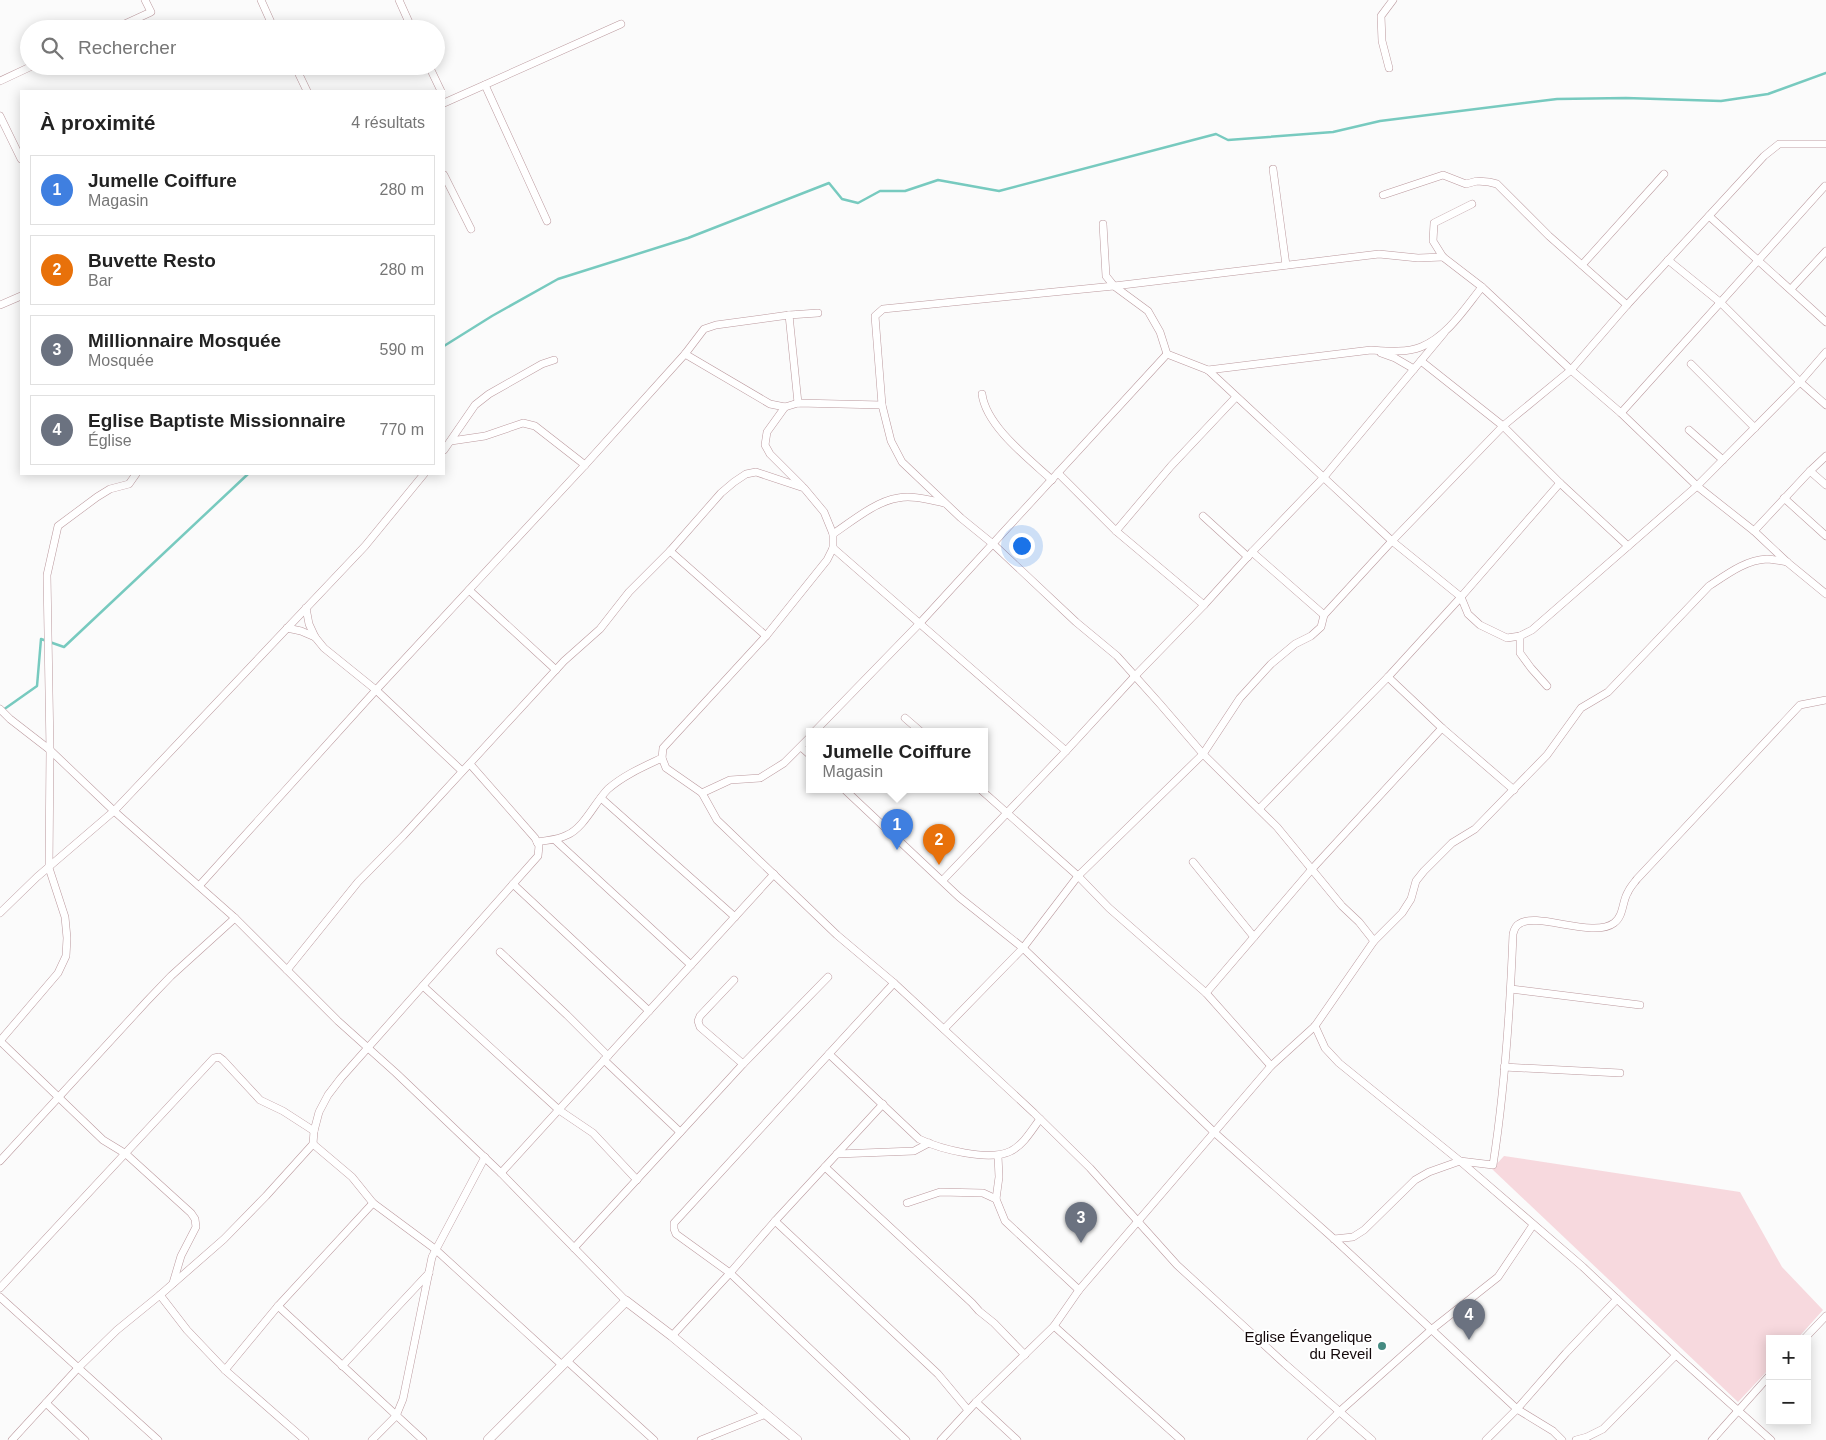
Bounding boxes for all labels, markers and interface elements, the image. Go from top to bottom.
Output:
search box [20,20,445,75]
icon: search [38,34,66,62]
text: Rechercher [78,37,176,58]
text: À proximité [40,111,156,134]
text: 4 résultats [351,114,425,131]
text: Jumelle Coiffure [88,170,237,191]
text: 1 [53,181,61,198]
text: 280 m [380,181,424,198]
text: Magasin [88,192,148,209]
text: Buvette Resto [88,250,216,271]
text: 2 [53,261,61,278]
text: 280 m [380,261,424,278]
text: Bar [88,272,113,289]
text: Millionnaire Mosquée [88,330,281,351]
text: 3 [53,341,61,358]
text: 590 m [380,341,424,358]
text: Mosquée [88,352,154,369]
text: Eglise Baptiste Missionnaire [88,410,346,431]
text: 4 [53,421,61,438]
text: 770 m [380,421,424,438]
text: Église [88,432,132,449]
your location [1009,533,1035,559]
popup [806,728,988,793]
text: Jumelle Coiffure [823,741,971,762]
text: Magasin [823,763,883,780]
pin: 1 [881,809,913,850]
pin: 2 [923,824,955,865]
pin: 3 [1065,1202,1097,1243]
pin: 4 [1453,1299,1485,1340]
place label: Eglise Évangelique du Reveil [1244,1328,1372,1362]
map controls [1766,1335,1811,1425]
button: + [1766,1335,1811,1380]
marker: Eglise Évangelique du Reveil [1376,1340,1388,1352]
button: − [1766,1380,1811,1425]

